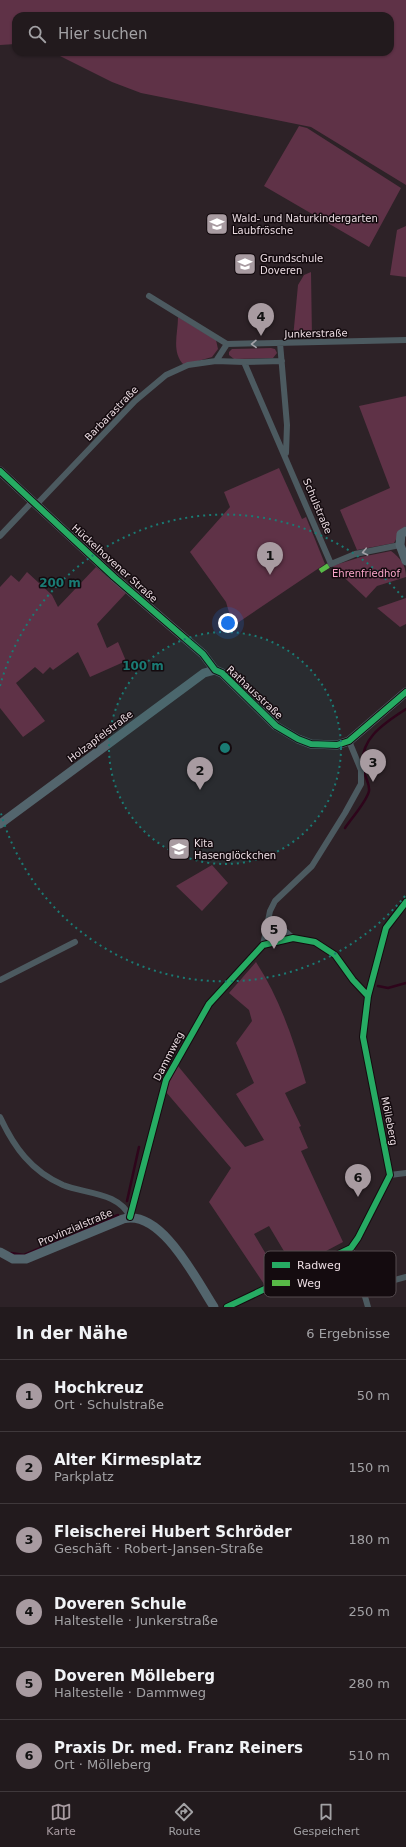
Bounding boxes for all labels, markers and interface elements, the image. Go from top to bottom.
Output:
search box [12,12,394,56]
icon: search [26,23,48,45]
text: Hier suchen [58,25,147,43]
school or university icon: Wald- und Naturkindergarten Laubfrösche [204,211,230,237]
place label: Wald- und Naturkindergarten Laubfrösche [232,213,378,236]
school or university icon: Grundschule Doveren [232,251,258,277]
place label: Grundschule Doveren [260,253,323,276]
pin: 4 [248,303,274,336]
street label: Junkerstraße [283,327,348,340]
one-way arrow [251,340,257,348]
street label: Barbarastraße [83,384,140,443]
street label: Schulstraße [301,477,334,536]
street label: Hückelhovener Straße [70,522,160,605]
pin: 1 [257,542,283,575]
one-way arrow [361,547,368,556]
park label: Ehrenfriedhof [332,568,400,579]
text: 200 m [39,576,81,590]
your location [218,613,238,633]
text: 100 m [122,659,164,673]
street label: Rathausstraße [224,664,285,721]
street label: Holzapfelstraße [66,708,135,764]
centre of rings [218,741,232,755]
pin: 3 [360,749,386,782]
pin: 2 [187,757,213,790]
school or university icon: Kita Hasenglöckchen [166,836,192,862]
place label: Kita Hasenglöckchen [194,838,276,861]
pin: 5 [261,916,287,949]
street label: Dammweg [151,1030,186,1083]
street label: Mölleberg [379,1096,400,1146]
pin: 6 [345,1164,371,1197]
street label: Provinzialstraße [36,1207,114,1248]
legend [264,1251,396,1297]
text: Radweg [297,1259,341,1272]
text: Weg [297,1277,321,1290]
text: In der Nähe [16,1323,128,1343]
text: 6 Ergebnisse [306,1326,390,1341]
text: Hochkreuz [54,1379,143,1397]
text: 1 [24,1388,34,1403]
text: 50 m [357,1388,390,1403]
text: Ort · Schulstraße [54,1397,164,1412]
text: Alter Kirmesplatz [54,1451,202,1469]
text: 2 [24,1460,34,1475]
text: 150 m [348,1460,390,1475]
text: Parkplatz [54,1469,114,1484]
text: Fleischerei Hubert Schröder [54,1523,292,1541]
text: 3 [24,1532,34,1547]
text: 180 m [348,1532,390,1547]
text: Geschäft · Robert-Jansen-Straße [54,1541,263,1556]
text: Doveren Schule [54,1595,187,1613]
text: 4 [24,1604,34,1619]
text: 250 m [348,1604,390,1619]
text: Haltestelle · Junkerstraße [54,1613,218,1628]
text: Doveren Mölleberg [54,1667,215,1685]
text: 5 [24,1676,34,1691]
text: 280 m [348,1676,390,1691]
text: Haltestelle · Dammweg [54,1685,206,1700]
text: Praxis Dr. med. Franz Reiners [54,1739,303,1757]
text: 6 [24,1748,34,1763]
text: 510 m [348,1748,390,1763]
text: Ort · Mölleberg [54,1757,151,1772]
tab: Karte [46,1801,76,1838]
tab: Route [168,1801,200,1838]
tab: Gespeichert [293,1801,360,1838]

